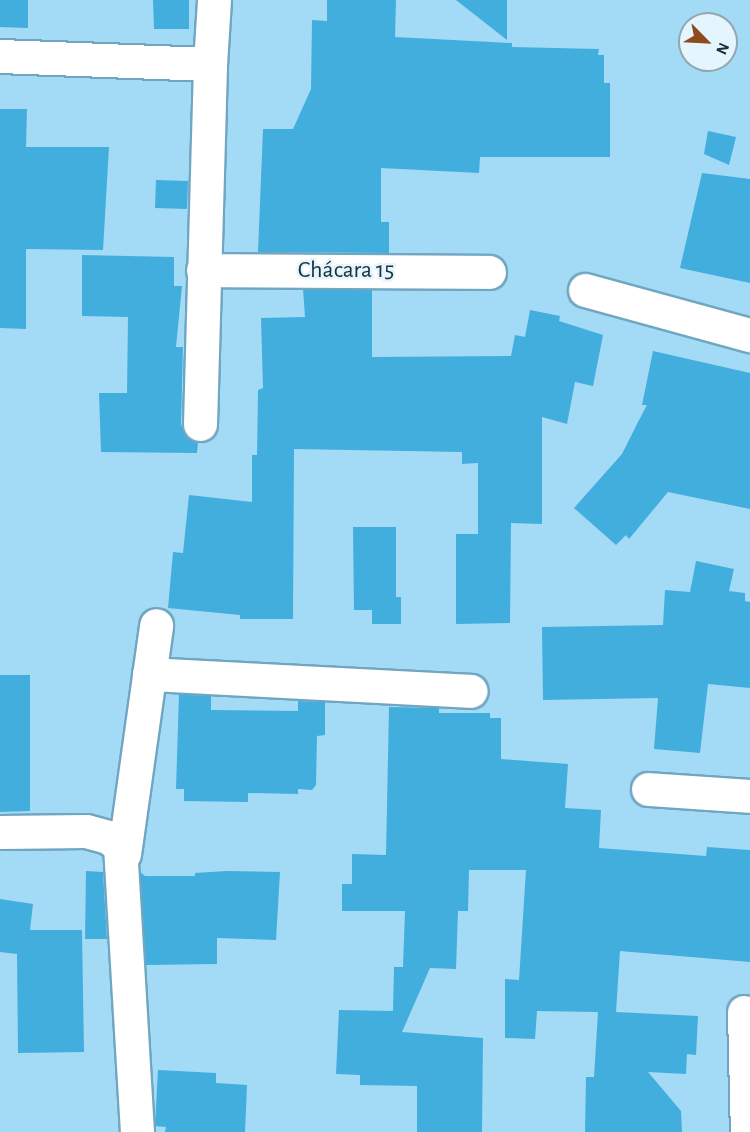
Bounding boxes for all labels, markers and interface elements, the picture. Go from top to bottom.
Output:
north arrow [678,12,738,72]
text: N [713,40,732,57]
street label: Chácara 15 [298,257,394,285]

